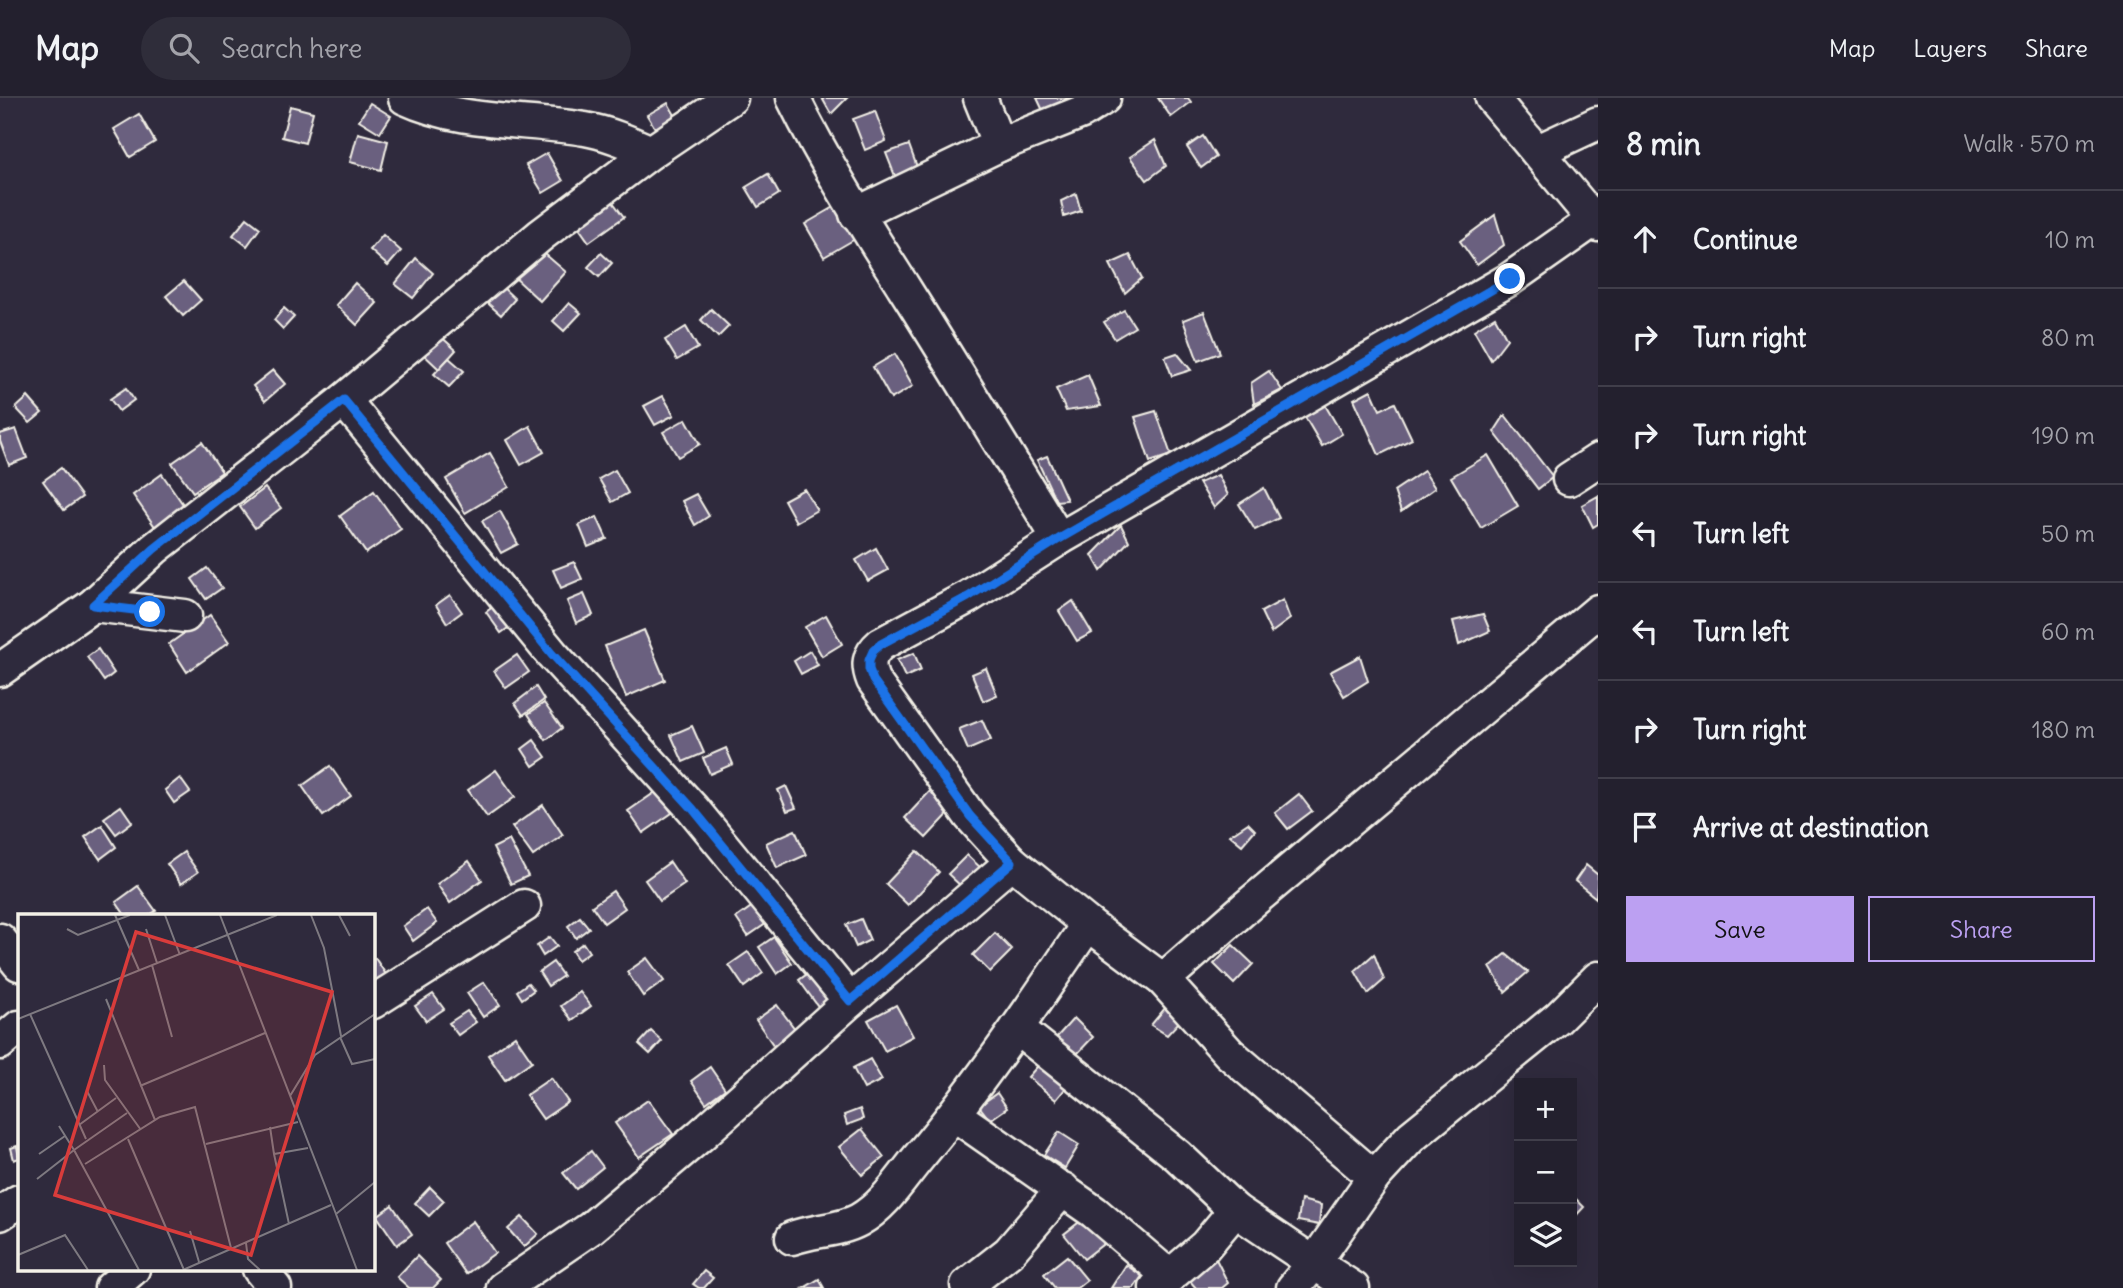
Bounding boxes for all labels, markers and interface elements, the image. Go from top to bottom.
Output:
search box [141,17,631,80]
text: Map [35,27,99,69]
icon: search [165,29,203,67]
text: Search here [221,32,362,65]
text: Map [1829,33,1875,63]
text: Layers [1913,33,1987,63]
text: Share [2025,33,2088,63]
text: 8 min [1626,125,1701,163]
text: Walk · 570 m [1964,129,2095,158]
icon: ahead [1626,220,1664,258]
text: Continue [1693,223,1798,256]
text: 10 m [2045,225,2095,254]
route end [1494,263,1525,294]
icon: right [1626,318,1664,356]
text: Turn right [1693,321,1806,354]
text: 80 m [2041,323,2095,352]
icon: right [1626,416,1664,454]
text: Turn right [1693,419,1806,452]
text: 190 m [2032,421,2095,450]
icon: left [1626,514,1664,552]
text: Turn left [1693,517,1789,550]
text: 50 m [2041,519,2095,548]
route start [134,596,165,627]
icon: left [1626,612,1664,650]
text: Turn left [1693,615,1789,648]
text: 60 m [2041,617,2095,646]
icon: right [1626,710,1664,748]
text: Turn right [1693,713,1806,746]
text: 180 m [2032,715,2095,744]
icon: arrive [1626,808,1664,846]
text: Arrive at destination [1693,811,1929,844]
button: Save [1626,896,1854,962]
button: Share [1868,896,2095,962]
inset map [18,914,374,1270]
map controls [1514,1078,1577,1267]
button: + [1514,1078,1577,1141]
button: − [1514,1141,1577,1204]
button: layers [1514,1204,1577,1267]

